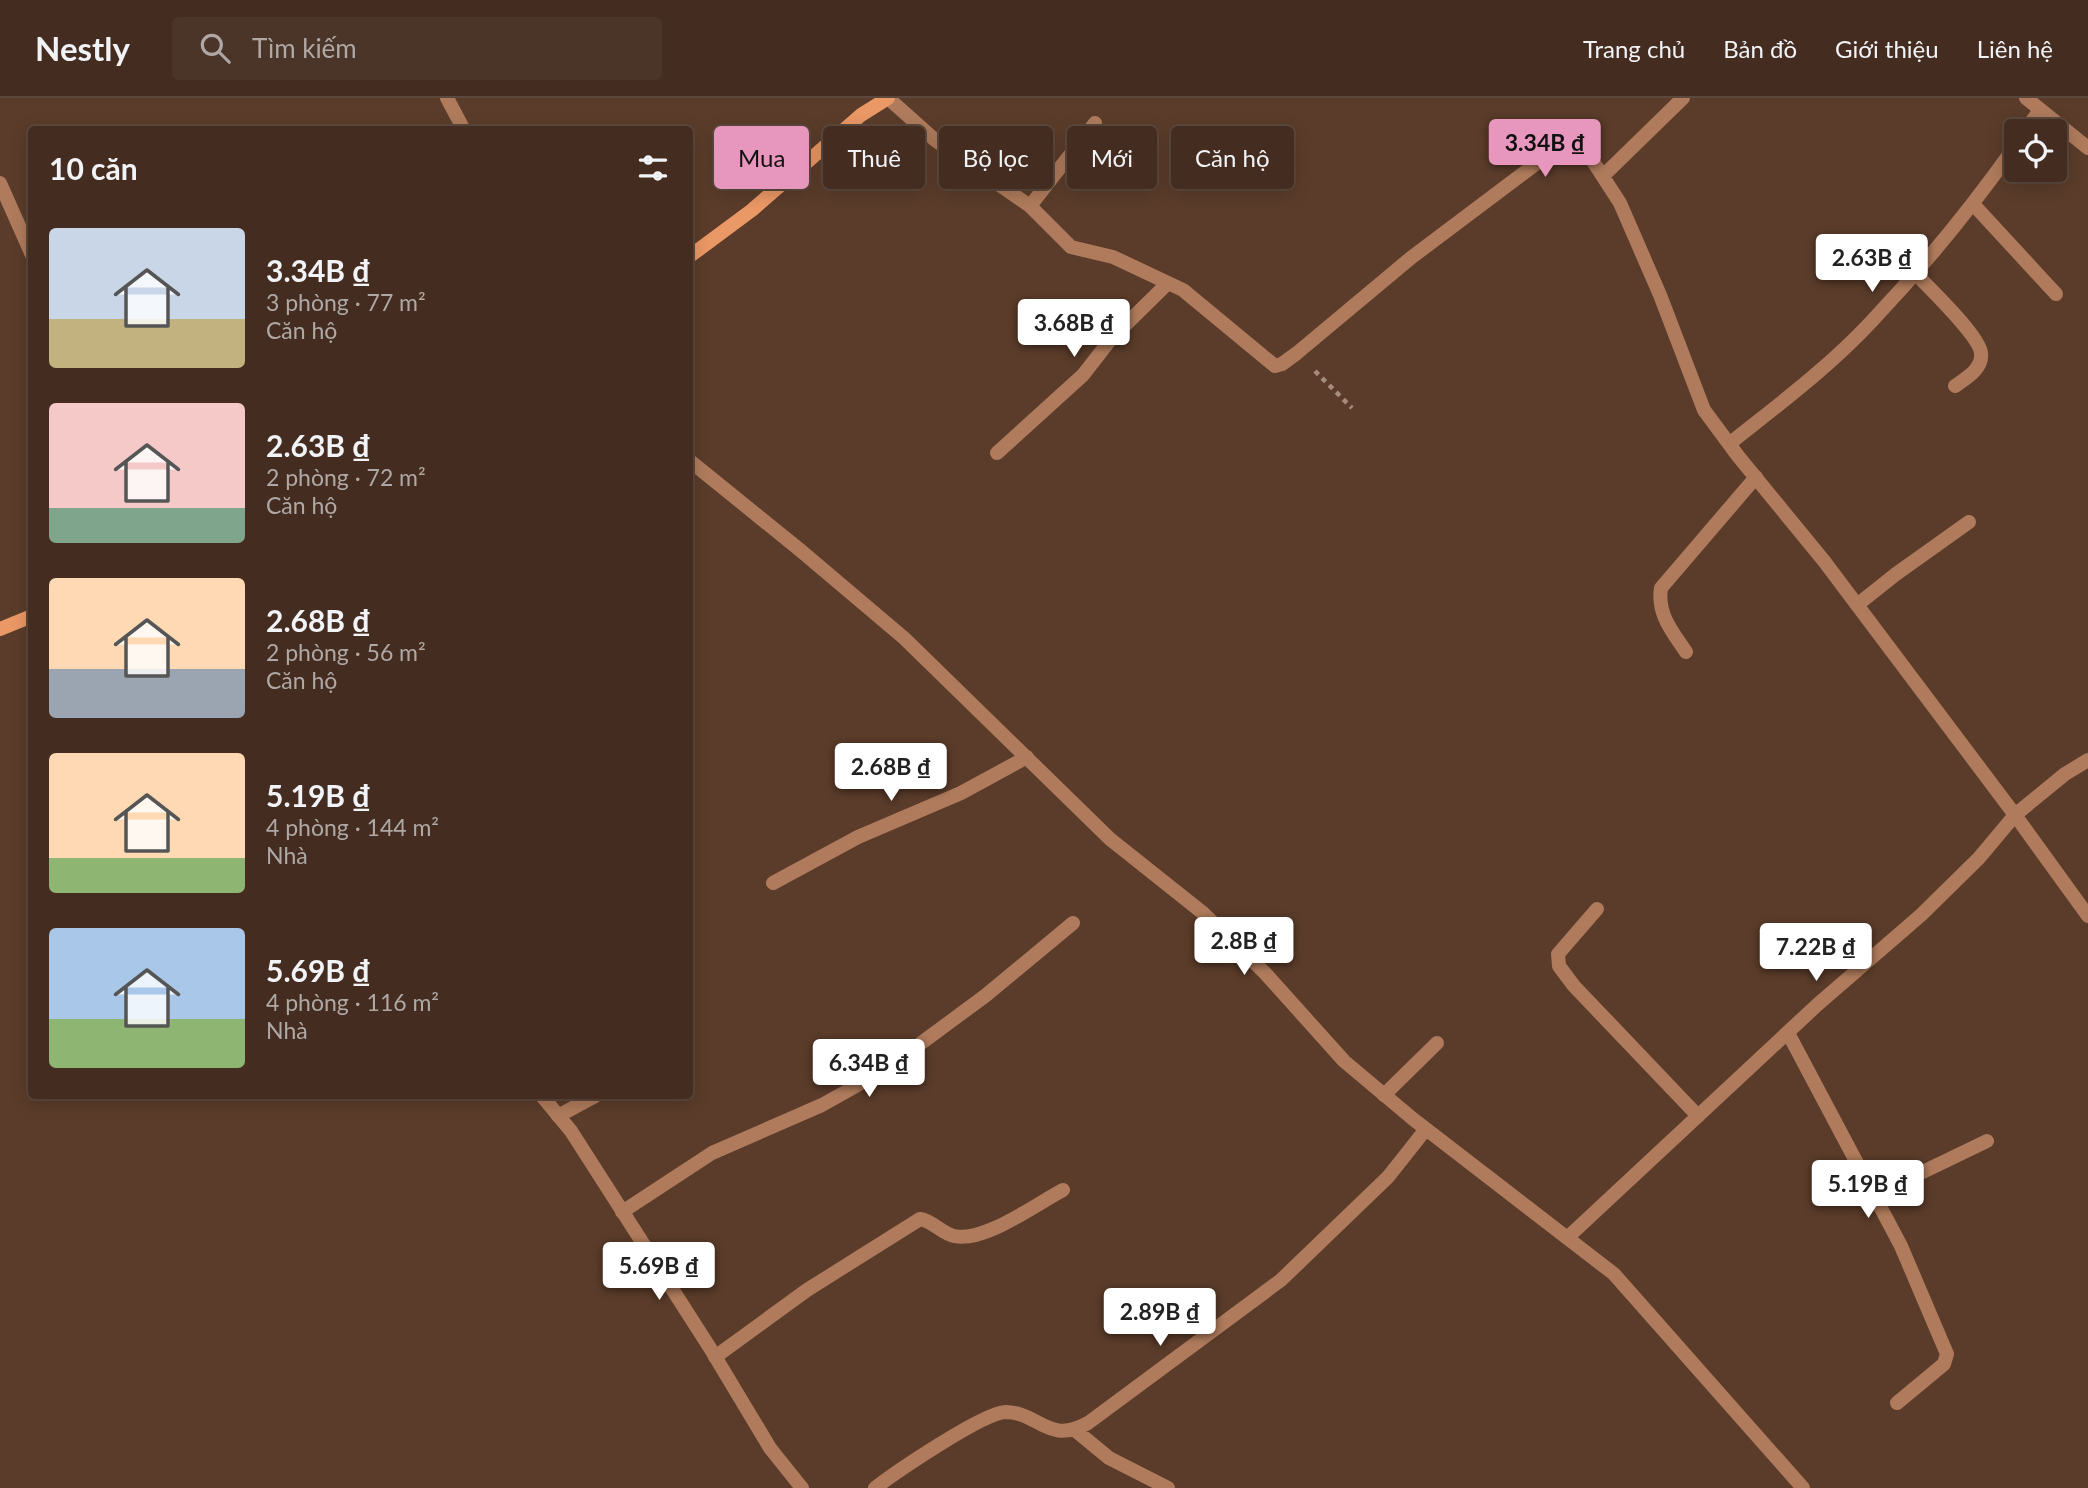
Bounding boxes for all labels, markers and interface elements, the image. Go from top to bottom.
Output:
search box [172,17,662,80]
text: Nestly [35,28,130,68]
icon: search [196,29,234,67]
text: Tìm kiếm [252,32,357,64]
text: Trang chủ [1583,34,1685,63]
text: Bản đồ [1723,34,1797,63]
text: Giới thiệu [1835,34,1939,63]
text: Liên hệ [1977,34,2053,63]
map controls [2004,119,2067,182]
button: locate [2004,119,2067,182]
pin: 3.34B ₫ [1480,120,1610,179]
chip: Mua [714,126,809,189]
chip: Thuê [823,126,925,189]
chip: Bộ lọc [939,126,1053,189]
chip: Mới [1067,126,1157,189]
chip: Căn hộ [1171,126,1294,189]
text: 3.34B ₫ [1505,128,1585,156]
icon: filters [634,149,672,187]
text: 10 căn [49,150,138,186]
pin: 2.63B ₫ [1807,234,1937,294]
text: 2.63B ₫ [1832,243,1912,271]
text: 3.34B ₫ [266,252,371,288]
icon: home [105,256,189,340]
text: 3 phòng · 77 m² [266,288,426,316]
pin: 3.68B ₫ [1009,300,1139,359]
text: 3.68B ₫ [1034,308,1114,336]
text: Căn hộ [266,316,337,344]
text: 2.63B ₫ [266,427,371,463]
icon: home [105,431,189,515]
text: 2 phòng · 72 m² [266,463,426,491]
text: Căn hộ [266,491,337,519]
text: 2.68B ₫ [266,602,371,638]
icon: home [105,606,189,690]
text: 2 phòng · 56 m² [266,638,426,666]
text: Căn hộ [266,666,337,694]
pin: 2.68B ₫ [826,744,956,803]
text: 2.68B ₫ [851,752,931,780]
text: 5.19B ₫ [266,777,371,813]
icon: home [105,781,189,865]
text: 4 phòng · 144 m² [266,813,439,841]
text: Nhà [266,841,308,869]
pin: 2.8B ₫ [1187,918,1301,977]
pin: 7.22B ₫ [1751,924,1881,983]
text: 2.8B ₫ [1210,926,1278,954]
text: 7.22B ₫ [1776,932,1856,960]
text: 5.69B ₫ [266,952,371,988]
icon: home [105,956,189,1040]
text: 4 phòng · 116 m² [266,988,439,1016]
text: Nhà [266,1016,308,1044]
pin: 6.34B ₫ [804,1040,934,1099]
text: 6.34B ₫ [829,1048,909,1076]
pin: 5.19B ₫ [1803,1160,1933,1220]
text: 5.19B ₫ [1828,1169,1908,1197]
pin: 5.69B ₫ [594,1242,724,1302]
text: 5.69B ₫ [619,1251,699,1279]
pin: 2.89B ₫ [1095,1288,1225,1348]
text: 2.89B ₫ [1120,1297,1200,1325]

